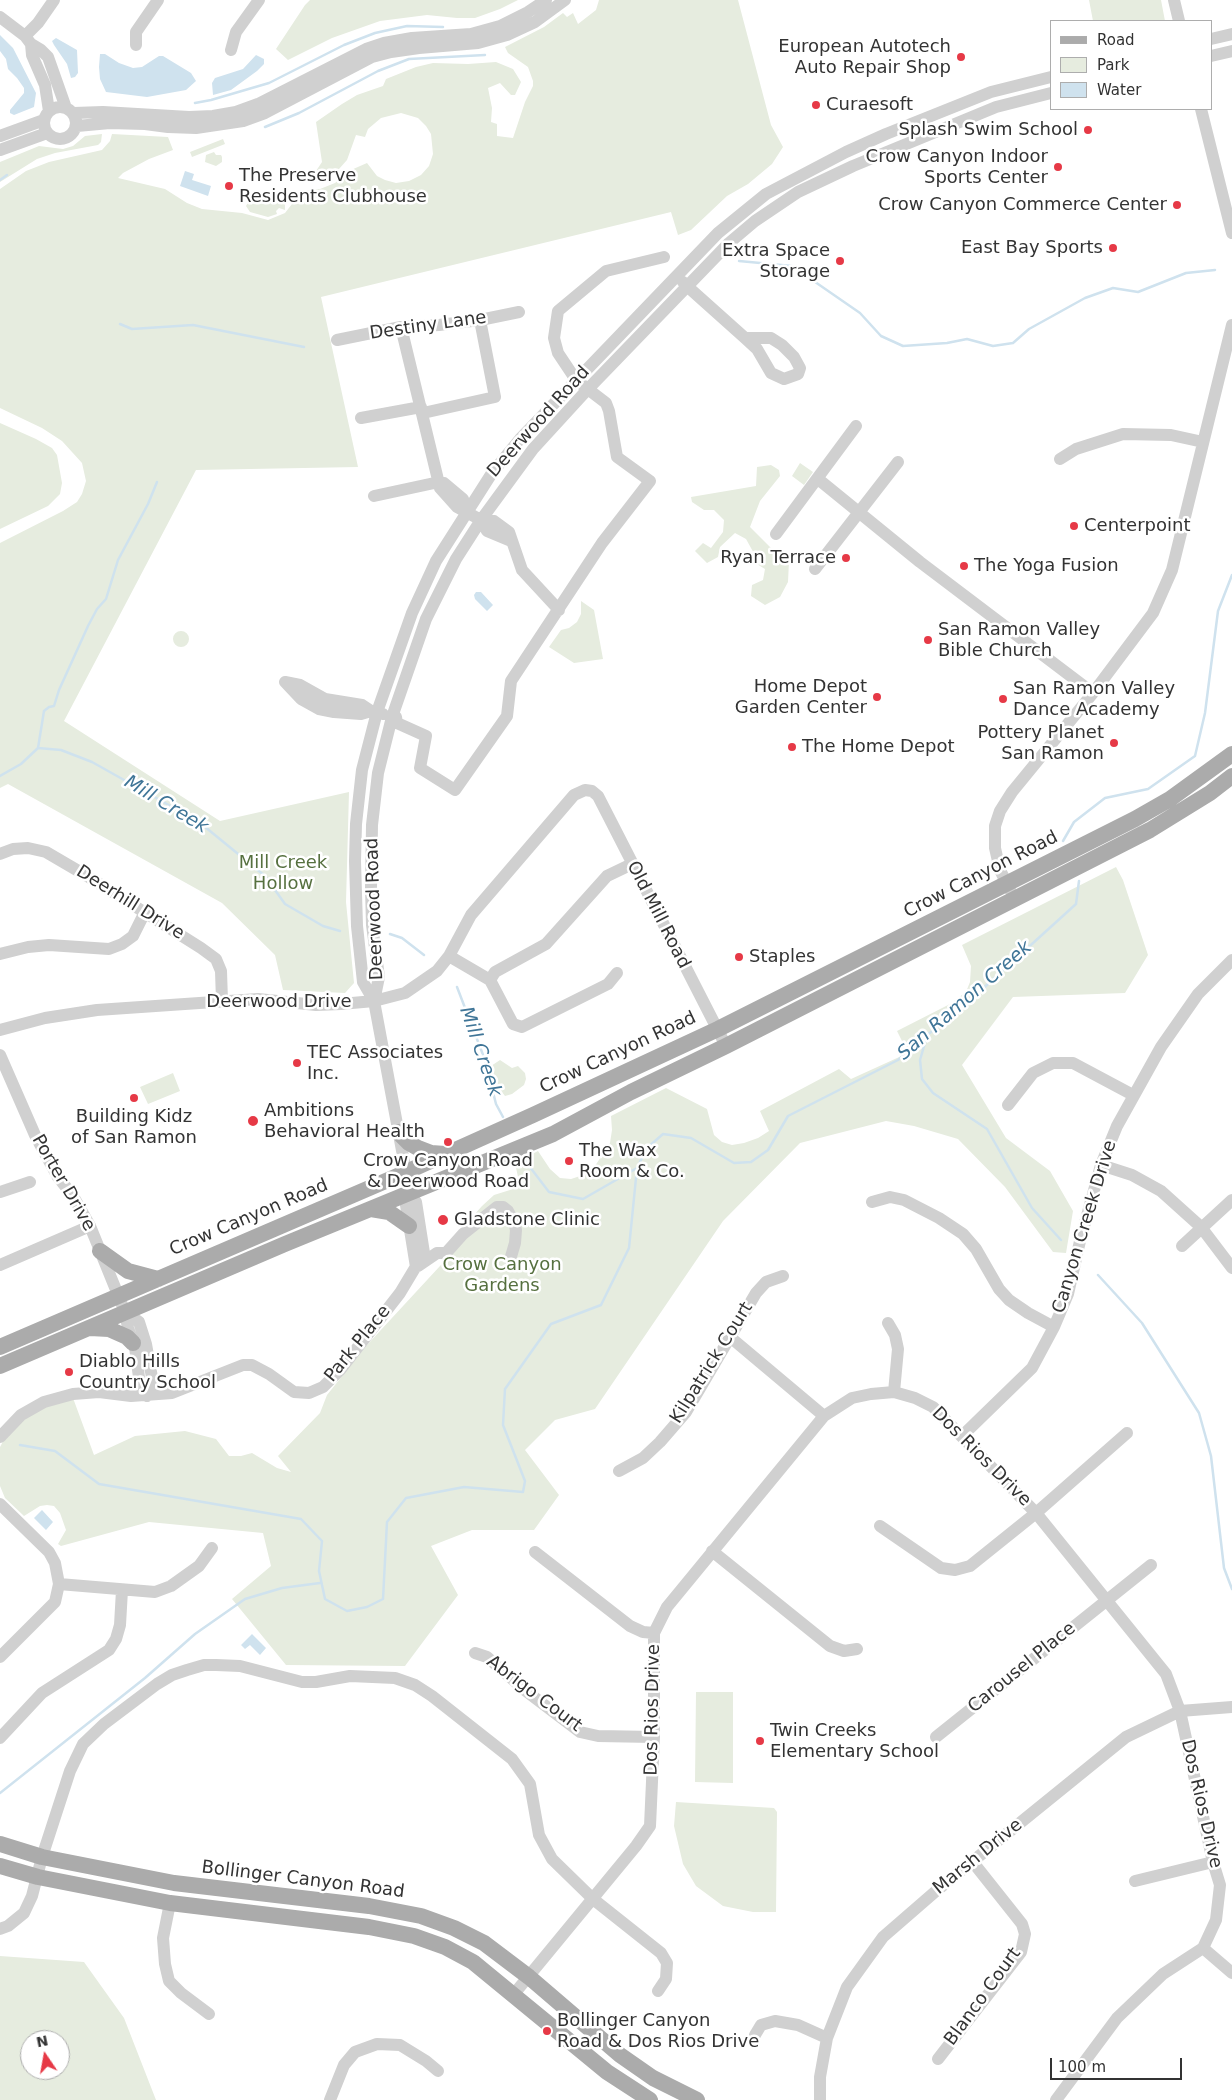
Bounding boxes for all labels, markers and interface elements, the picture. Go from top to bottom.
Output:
legend [1050,20,1212,110]
text: Road [1097,31,1135,49]
place label: European Autotech Auto Repair Shop [778,36,951,78]
marker: European Autotech Auto Repair Shop [955,51,967,63]
text: Park [1097,56,1129,74]
text: Water [1097,81,1141,99]
place label: Curaesoft [826,94,913,116]
marker: Curaesoft [810,99,822,111]
place label: Splash Swim School [898,119,1078,141]
marker: Splash Swim School [1082,124,1094,136]
place label: Crow Canyon Indoor Sports Center [866,146,1048,188]
marker: Crow Canyon Indoor Sports Center [1052,161,1064,173]
place label: The Preserve Residents Clubhouse [239,165,427,208]
marker: The Preserve Residents Clubhouse [223,180,235,192]
place label: Crow Canyon Commerce Center [878,194,1167,216]
marker: Crow Canyon Commerce Center [1171,199,1183,211]
place label: East Bay Sports [961,237,1103,259]
place label: Extra Space Storage [722,240,830,282]
marker: East Bay Sports [1107,242,1119,254]
marker: Extra Space Storage [834,255,846,267]
street label: Destiny Lane [368,307,488,345]
street label: Deerwood Road [483,362,595,482]
place label: Centerpoint [1084,515,1190,537]
marker: Centerpoint [1068,520,1080,532]
place label: Ryan Terrace [720,547,836,569]
marker: Ryan Terrace [840,552,852,564]
place label: The Yoga Fusion [974,555,1119,577]
marker: The Yoga Fusion [958,560,970,572]
place label: San Ramon Valley Bible Church [938,619,1100,662]
marker: San Ramon Valley Bible Church [922,634,934,646]
place label: Home Depot Garden Center [735,676,867,719]
place label: San Ramon Valley Dance Academy [1013,678,1175,721]
marker: Home Depot Garden Center [871,691,883,703]
marker: San Ramon Valley Dance Academy [997,693,1009,705]
place label: Pottery Planet San Ramon [977,722,1104,764]
place label: The Home Depot [802,736,955,758]
marker: Pottery Planet San Ramon [1108,737,1120,749]
marker: The Home Depot [786,741,798,753]
water label: Mill Creek [120,771,212,839]
street label: Crow Canyon Road [900,827,1062,923]
street label: Deerwood Road [362,837,388,981]
park label: Mill Creek Hollow [239,852,327,894]
street label: Old Mill Road [622,858,694,972]
street label: Deerhill Drive [72,861,188,945]
water label: San Ramon Creek [893,937,1037,1065]
place label: Staples [749,946,815,968]
marker: Staples [733,951,745,963]
street label: Deerwood Drive [206,991,352,1013]
water label: Mill Creek [454,1004,506,1100]
street label: Crow Canyon Road [536,1007,700,1099]
place label: TEC Associates Inc. [307,1042,443,1084]
marker: TEC Associates Inc. [291,1057,303,1069]
marker: Building Kidz of San Ramon [128,1092,140,1104]
place label: Ambitions Behavioral Health [264,1100,425,1142]
place label: Building Kidz of San Ramon [71,1106,197,1148]
marker: Ambitions Behavioral Health [246,1114,260,1128]
street label: Porter Drive [27,1131,99,1235]
marker: Crow Canyon Road & Deerwood Road [442,1136,454,1148]
street label: Canyon Creek Drive [1048,1138,1122,1316]
place label: The Wax Room & Co. [579,1140,685,1182]
place label: Crow Canyon Road & Deerwood Road [363,1150,533,1192]
marker: The Wax Room & Co. [563,1155,575,1167]
street label: Crow Canyon Road [167,1175,331,1261]
place label: Gladstone Clinic [454,1209,600,1231]
marker: Gladstone Clinic [436,1213,450,1227]
park label: Crow Canyon Gardens [442,1254,562,1296]
street label: Kilpatrick Court [666,1298,758,1428]
street label: Park Place [321,1301,395,1387]
place label: Diablo Hills Country School [79,1351,216,1394]
marker: Diablo Hills Country School [63,1366,75,1378]
street label: Dos Rios Drive [927,1403,1035,1511]
street label: Carousel Place [964,1618,1080,1718]
street label: Dos Rios Drive [641,1644,665,1776]
street label: Abrigo Court [482,1651,586,1737]
place label: Twin Creeks Elementary School [770,1720,939,1762]
marker: Twin Creeks Elementary School [754,1735,766,1747]
street label: Dos Rios Drive [1176,1737,1226,1871]
street label: Marsh Drive [929,1814,1027,1900]
street label: Bollinger Canyon Road [200,1857,406,1903]
street label: Blanco Court [940,1944,1026,2050]
place label: Bollinger Canyon Road & Dos Rios Drive [557,2010,759,2052]
marker: Bollinger Canyon Road & Dos Rios Drive [541,2025,553,2037]
north arrow [20,2030,70,2080]
text: N [35,2032,49,2050]
scale bar [1052,2048,1184,2080]
text: 100 m [1058,2058,1106,2076]

